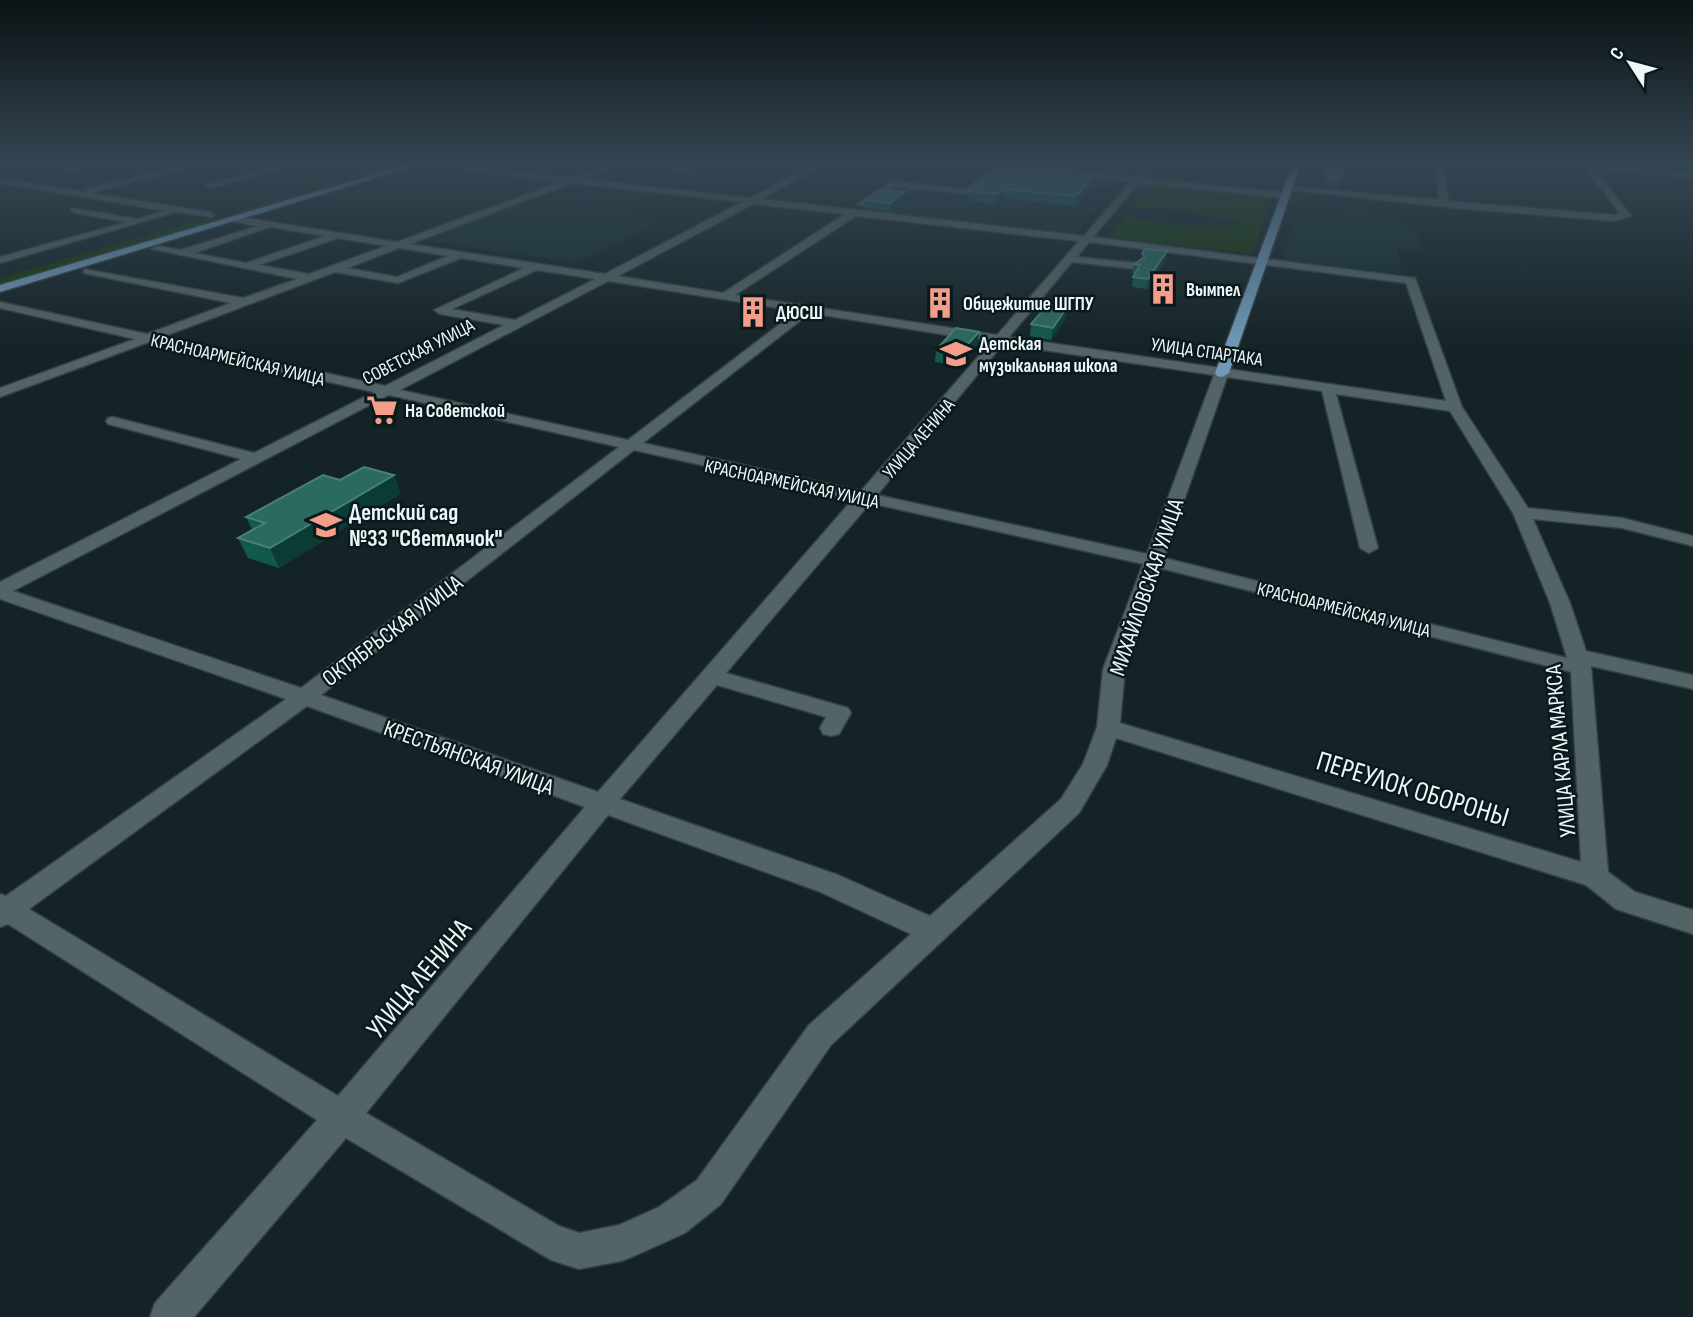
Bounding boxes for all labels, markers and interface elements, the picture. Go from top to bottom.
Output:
north arrow [1595,28,1665,98]
text: С [1605,43,1630,65]
building icon: Вымпел [1146,272,1180,306]
place label: Вымпел [1186,279,1241,302]
building icon: Общежитие ШГПУ [923,286,957,320]
place label: Общежитие ШГПУ [963,293,1094,316]
building icon: ДЮСШ [736,295,770,329]
place label: ДЮСШ [776,302,823,325]
street label: СОВЕТСКАЯ УЛИЦА [359,314,479,390]
street label: КРАСНОАРМЕЙСКАЯ УЛИЦА [149,329,328,392]
place label: Детская музыкальная школа [979,333,1118,378]
street label: УЛИЦА СПАРТАКА [1149,333,1265,372]
school or university icon: Детская музыкальная школа [939,337,973,371]
supermarket icon: На Советской [365,393,399,427]
street label: УЛИЦА ЛЕНИНА [878,394,961,484]
place label: На Советской [405,400,505,423]
street label: КРАСНОАРМЕЙСКАЯ УЛИЦА [702,455,882,514]
street label: МИХАЙЛОВСКАЯ УЛИЦА [1104,495,1190,680]
place label: Детский сад №33 "Светлячок" [349,499,502,553]
school or university icon: Детский сад №33 "Светлячок" [309,508,343,542]
street label: ОКТЯБРЬСКАЯ УЛИЦА [317,569,468,693]
street label: КРАСНОАРМЕЙСКАЯ УЛИЦА [1255,578,1433,643]
street label: УЛИЦА КАРЛА МАРКСА [1540,663,1582,838]
street label: КРЕСТЬЯНСКАЯ УЛИЦА [380,714,558,802]
street label: ПЕРЕУЛОК ОБОРОНЫ [1312,744,1513,834]
street label: УЛИЦА ЛЕНИНА [360,912,479,1045]

